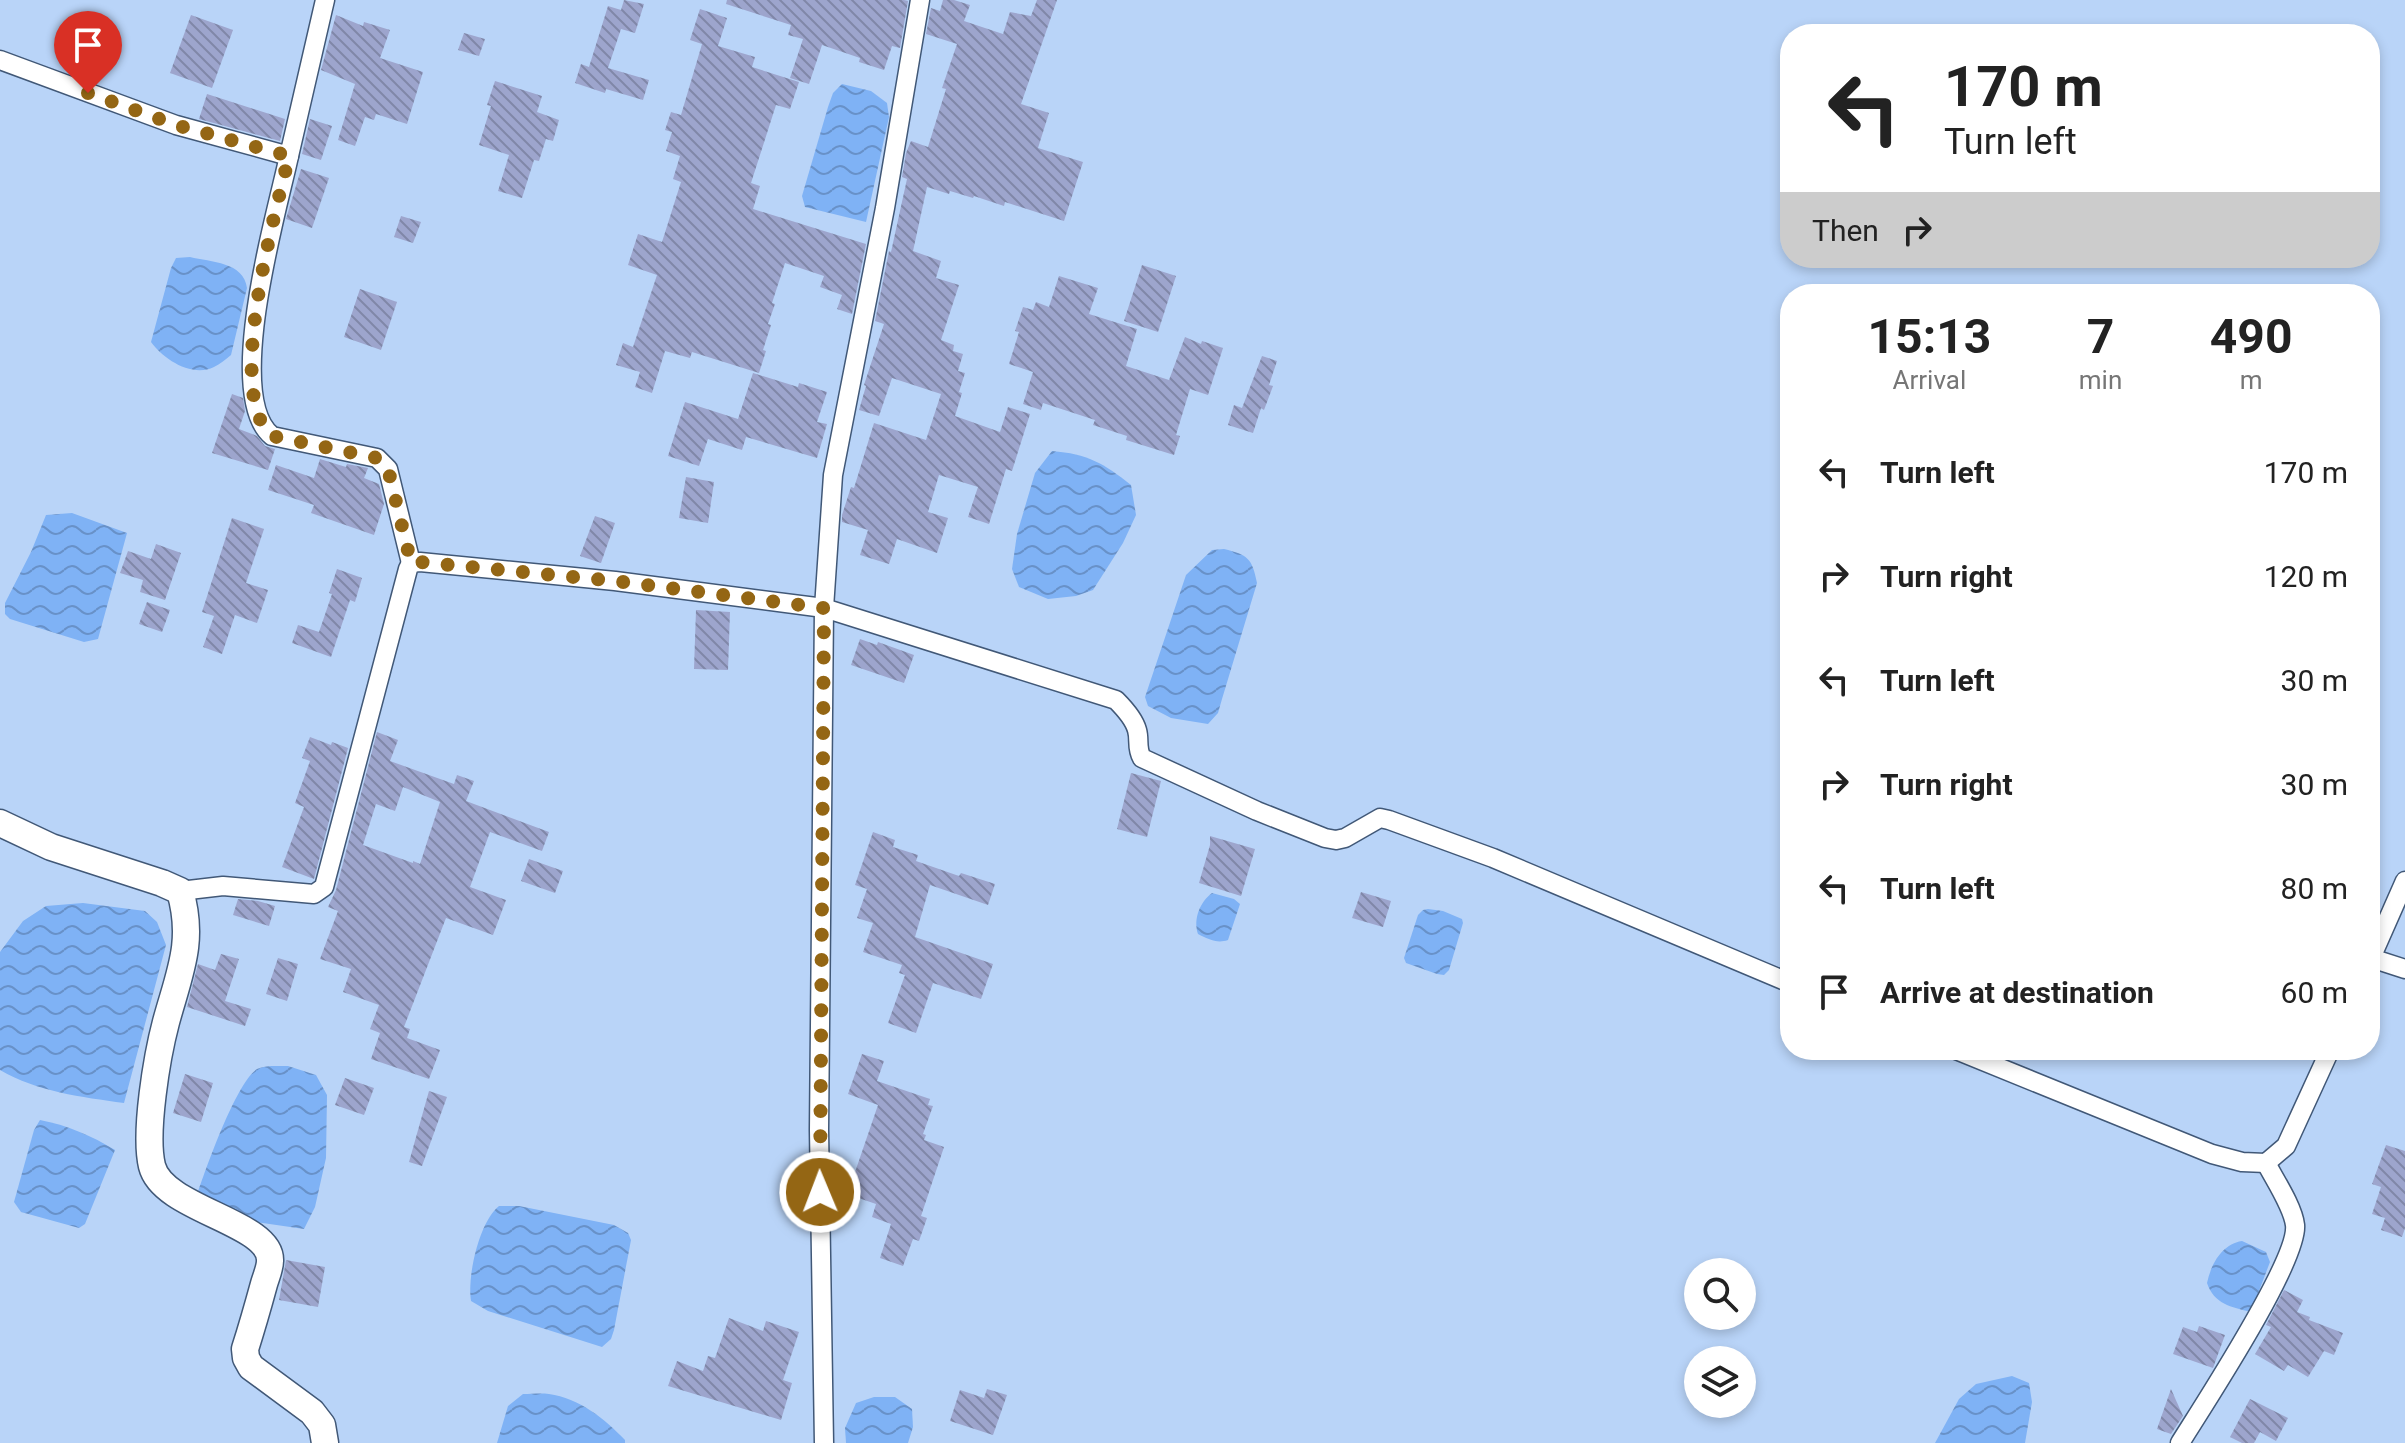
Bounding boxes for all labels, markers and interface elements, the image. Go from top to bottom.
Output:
pin [54,11,122,93]
icon: arrive [66,23,110,67]
text: 170 m [1944,54,2103,120]
icon: left [1812,56,1916,160]
text: Turn left [1944,121,2077,163]
icon: right [1895,208,1939,252]
text: Then [1812,213,1879,248]
text: 15:13 [1868,308,1991,365]
text: 7 [2087,308,2114,365]
text: 490 [2210,308,2292,365]
text: Arrival [1893,365,1966,395]
text: min [2079,365,2122,395]
text: m [2240,365,2263,395]
icon: left [1812,450,1856,494]
text: Turn left [1880,455,1995,490]
text: 170 m [2264,455,2348,490]
icon: right [1812,554,1856,598]
text: Turn right [1880,559,2013,594]
text: 120 m [2264,559,2348,594]
icon: left [1812,658,1856,702]
text: Turn left [1880,663,1995,698]
text: 30 m [2281,663,2348,698]
icon: right [1812,762,1856,806]
text: Turn right [1880,767,2013,802]
text: 30 m [2281,767,2348,802]
icon: left [1812,866,1856,910]
text: Turn left [1880,871,1995,906]
text: 80 m [2281,871,2348,906]
icon: arrive [1812,970,1856,1014]
text: Arrive at destination [1880,975,2154,1010]
text: 60 m [2281,975,2348,1010]
position arrow [778,1150,862,1234]
map controls [1684,1258,1756,1418]
button: search [1684,1258,1756,1330]
button: layers [1684,1346,1756,1418]

